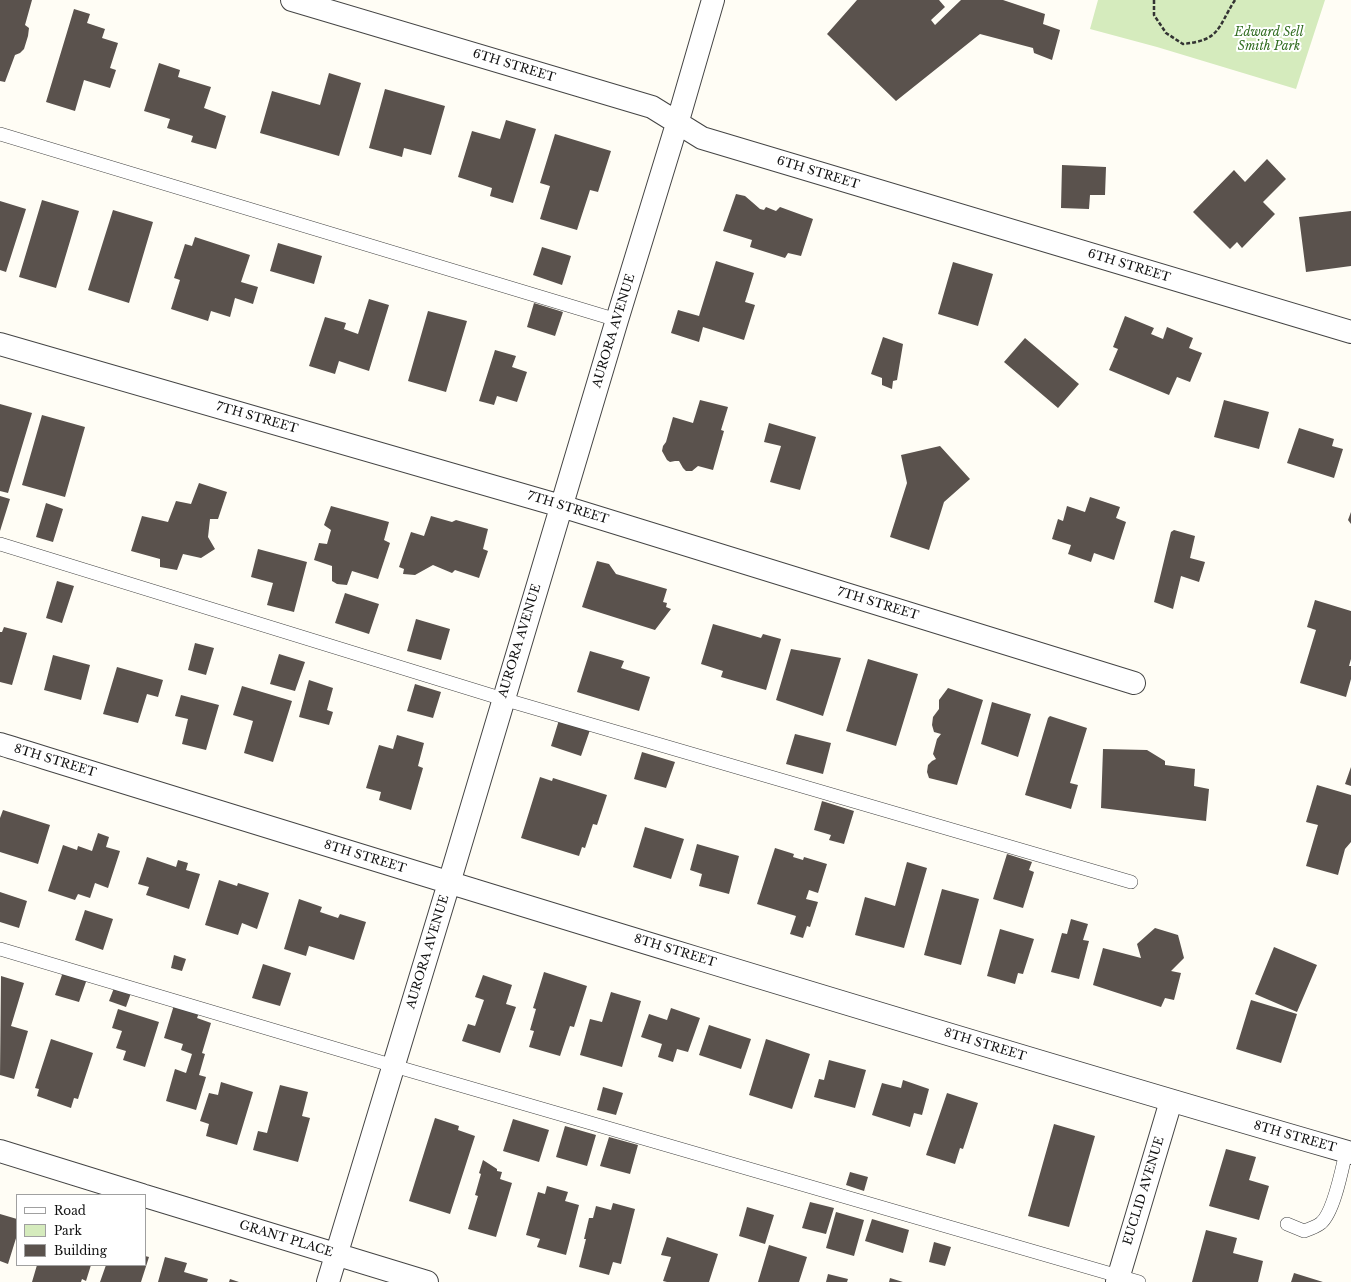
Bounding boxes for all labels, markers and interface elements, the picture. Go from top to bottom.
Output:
park label: Edward Sell Smith Park [1235,26,1303,54]
street label: 6TH STREET [471,47,557,85]
street label: 6TH STREET [775,154,861,192]
street label: 6TH STREET [1086,247,1172,285]
street label: AURORA AVENUE [590,272,638,390]
street label: 7TH STREET [214,399,300,437]
street label: 7TH STREET [526,489,610,527]
street label: AURORA AVENUE [496,582,544,700]
street label: 7TH STREET [836,585,920,623]
street label: 8TH STREET [12,742,98,780]
street label: 8TH STREET [322,838,408,876]
street label: AURORA AVENUE [404,893,452,1011]
street label: 8TH STREET [632,932,718,970]
street label: 8TH STREET [942,1026,1028,1064]
street label: 8TH STREET [1252,1118,1338,1156]
street label: EUCLID AVENUE [1121,1135,1167,1247]
legend [16,1194,146,1266]
text: Road [54,1203,86,1218]
street label: GRANT PLACE [237,1218,335,1260]
text: Park [54,1223,82,1238]
text: Building [54,1243,107,1258]

